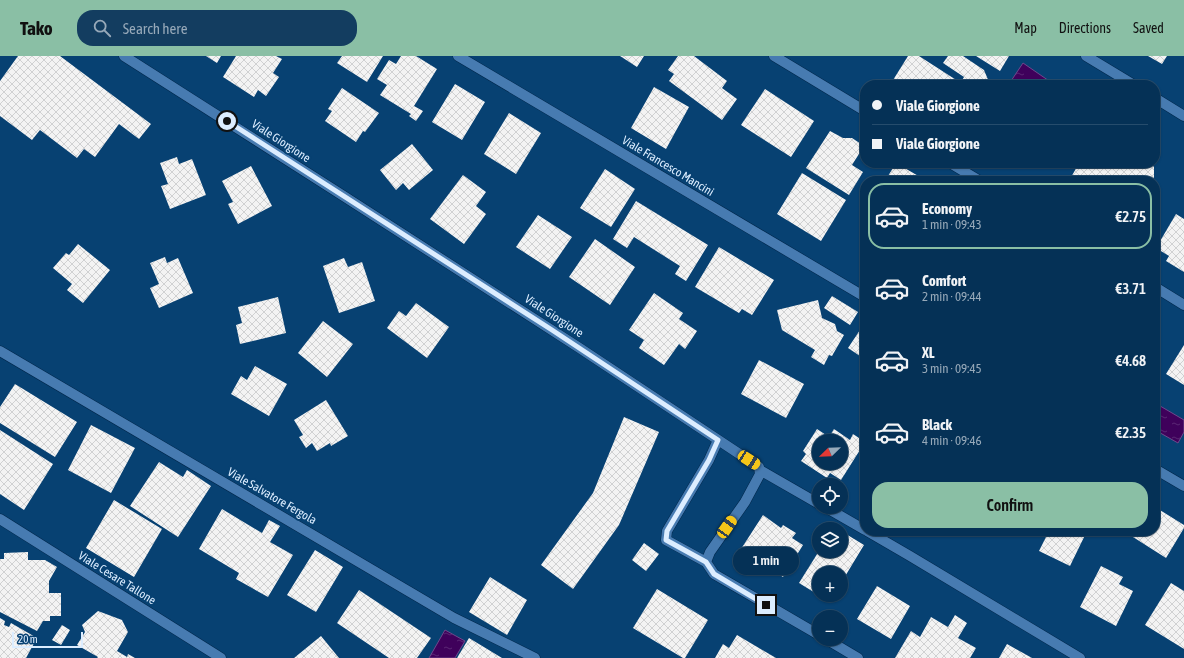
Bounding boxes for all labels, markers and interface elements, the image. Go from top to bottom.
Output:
search box [77,10,357,46]
text: Tako [20,17,53,39]
icon: search [91,17,113,39]
text: Search here [123,20,187,37]
text: Map [1014,20,1037,36]
text: Directions [1059,20,1111,36]
text: Saved [1133,20,1164,36]
text: Viale Giorgione [896,97,980,114]
route start [218,112,236,130]
street label: Viale Giorgione [249,117,313,165]
street label: Viale Francesco Mancini [620,133,716,199]
text: Viale Giorgione [896,135,980,152]
icon: car [874,198,910,234]
text: Economy [922,200,972,217]
text: €2.75 [1115,208,1146,225]
text: 1 min · 09:43 [922,217,982,232]
icon: car [874,270,910,306]
text: Comfort [922,272,966,289]
text: €3.71 [1115,280,1146,297]
text: 2 min · 09:44 [922,289,982,304]
street label: Viale Giorgione [522,292,586,340]
icon: car [874,342,910,378]
text: XL [922,344,935,361]
text: €4.68 [1115,352,1146,369]
text: 3 min · 09:45 [922,361,982,376]
icon: car [874,414,910,450]
text: Black [922,416,952,433]
text: €2.35 [1115,424,1146,441]
text: 4 min · 09:46 [922,433,982,448]
north arrow [812,434,848,470]
map controls [812,434,848,646]
car [736,448,762,472]
street label: Viale Salvatore Fergola [225,465,319,527]
button: locate [812,478,848,514]
button: Confirm [872,482,1148,528]
car [715,514,739,540]
button: layers [812,522,848,558]
callout: 1 min [733,547,799,575]
street label: Viale Cesare Tallone [76,549,158,607]
text: 1 min [753,553,779,568]
button: + [812,566,848,602]
route end [757,596,775,614]
button: − [812,610,848,646]
scale bar [12,630,83,649]
text: 20 m [18,633,38,645]

